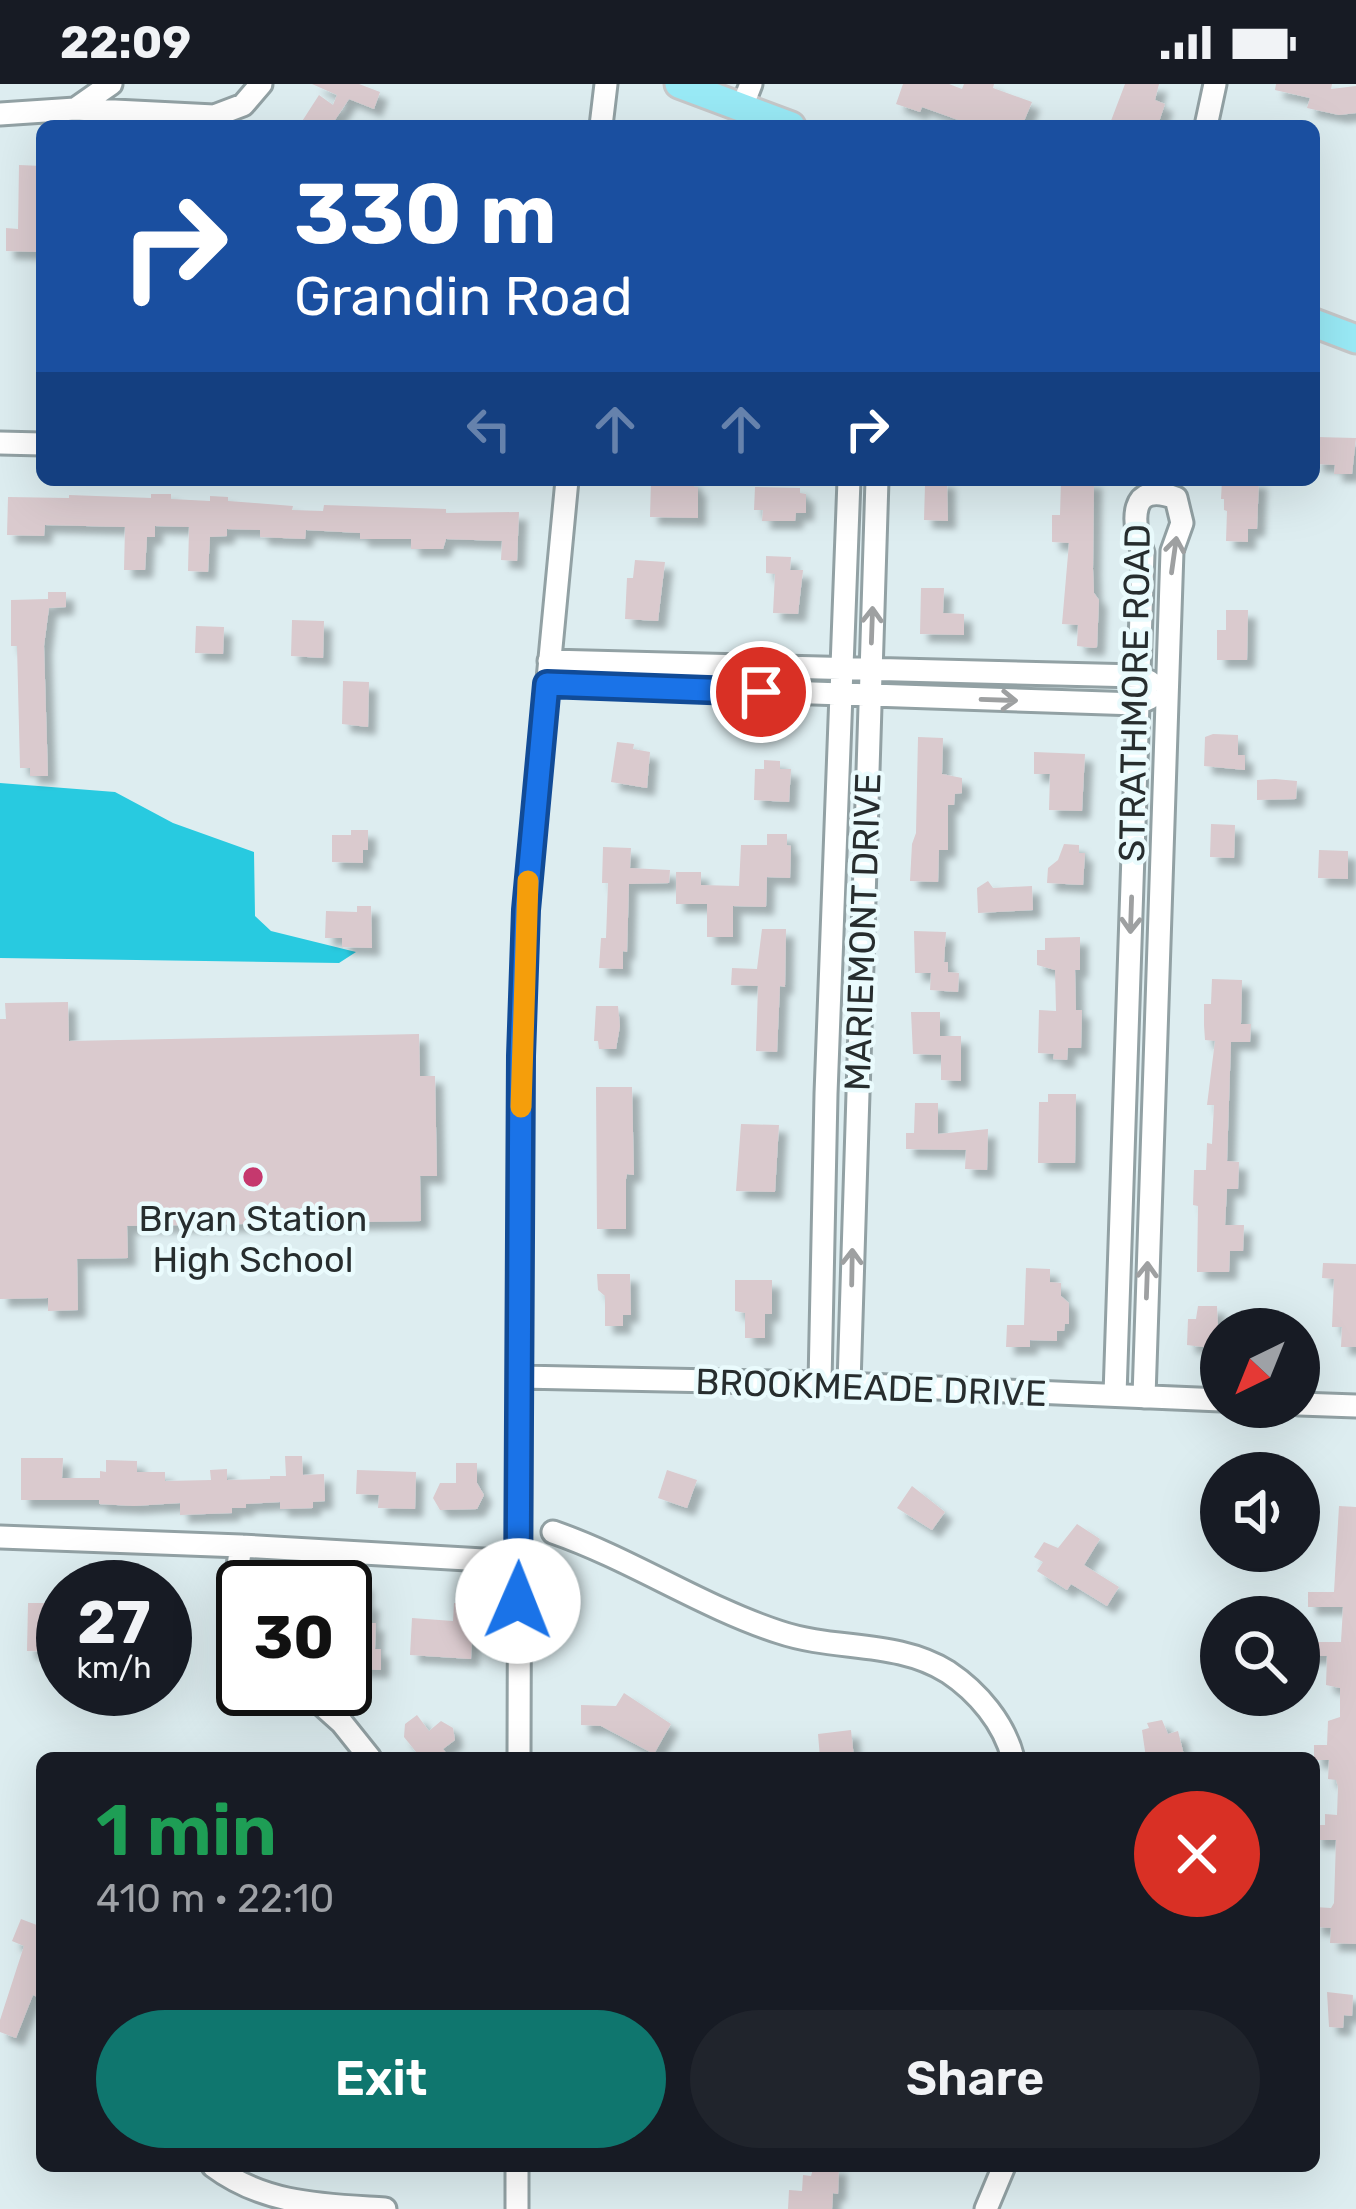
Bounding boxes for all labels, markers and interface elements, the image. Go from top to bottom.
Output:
text: 22:09 [60,16,191,69]
text: 330 m [294,164,557,264]
icon: right [96,168,252,324]
text: Grandin Road [294,265,633,329]
icon: left [456,396,522,462]
icon: ahead [582,396,648,462]
icon: ahead [708,396,774,462]
icon: right [834,396,900,462]
street label: STRATHMORE ROAD [1110,524,1159,862]
one-way arrow [1163,536,1186,575]
one-way arrow [860,607,883,646]
pin [710,641,812,743]
icon: arrive [728,659,794,725]
one-way arrow [979,688,1018,711]
street label: MARIEMONT DRIVE [835,772,890,1092]
one-way arrow [1119,895,1142,934]
marker: Bryan Station High School [240,1164,266,1190]
place label: Bryan Station High School [139,1197,367,1281]
one-way arrow [840,1248,863,1287]
one-way arrow [1136,1261,1159,1300]
north arrow [1200,1308,1320,1428]
map controls [1200,1308,1320,1716]
street label: BROOKMEADE DRIVE [695,1360,1047,1415]
button: sound [1200,1452,1320,1572]
position arrow [455,1538,581,1664]
speed limit sign: 30 [216,1560,372,1716]
text: 27 [77,1587,151,1658]
button: search [1200,1596,1320,1716]
text: km/h [77,1650,151,1686]
text: 1 min [96,1788,277,1873]
button: close [1134,1791,1260,1917]
text: 410 m · 22:10 [96,1876,334,1922]
button: Exit [96,2010,666,2148]
button: Share [690,2010,1260,2148]

